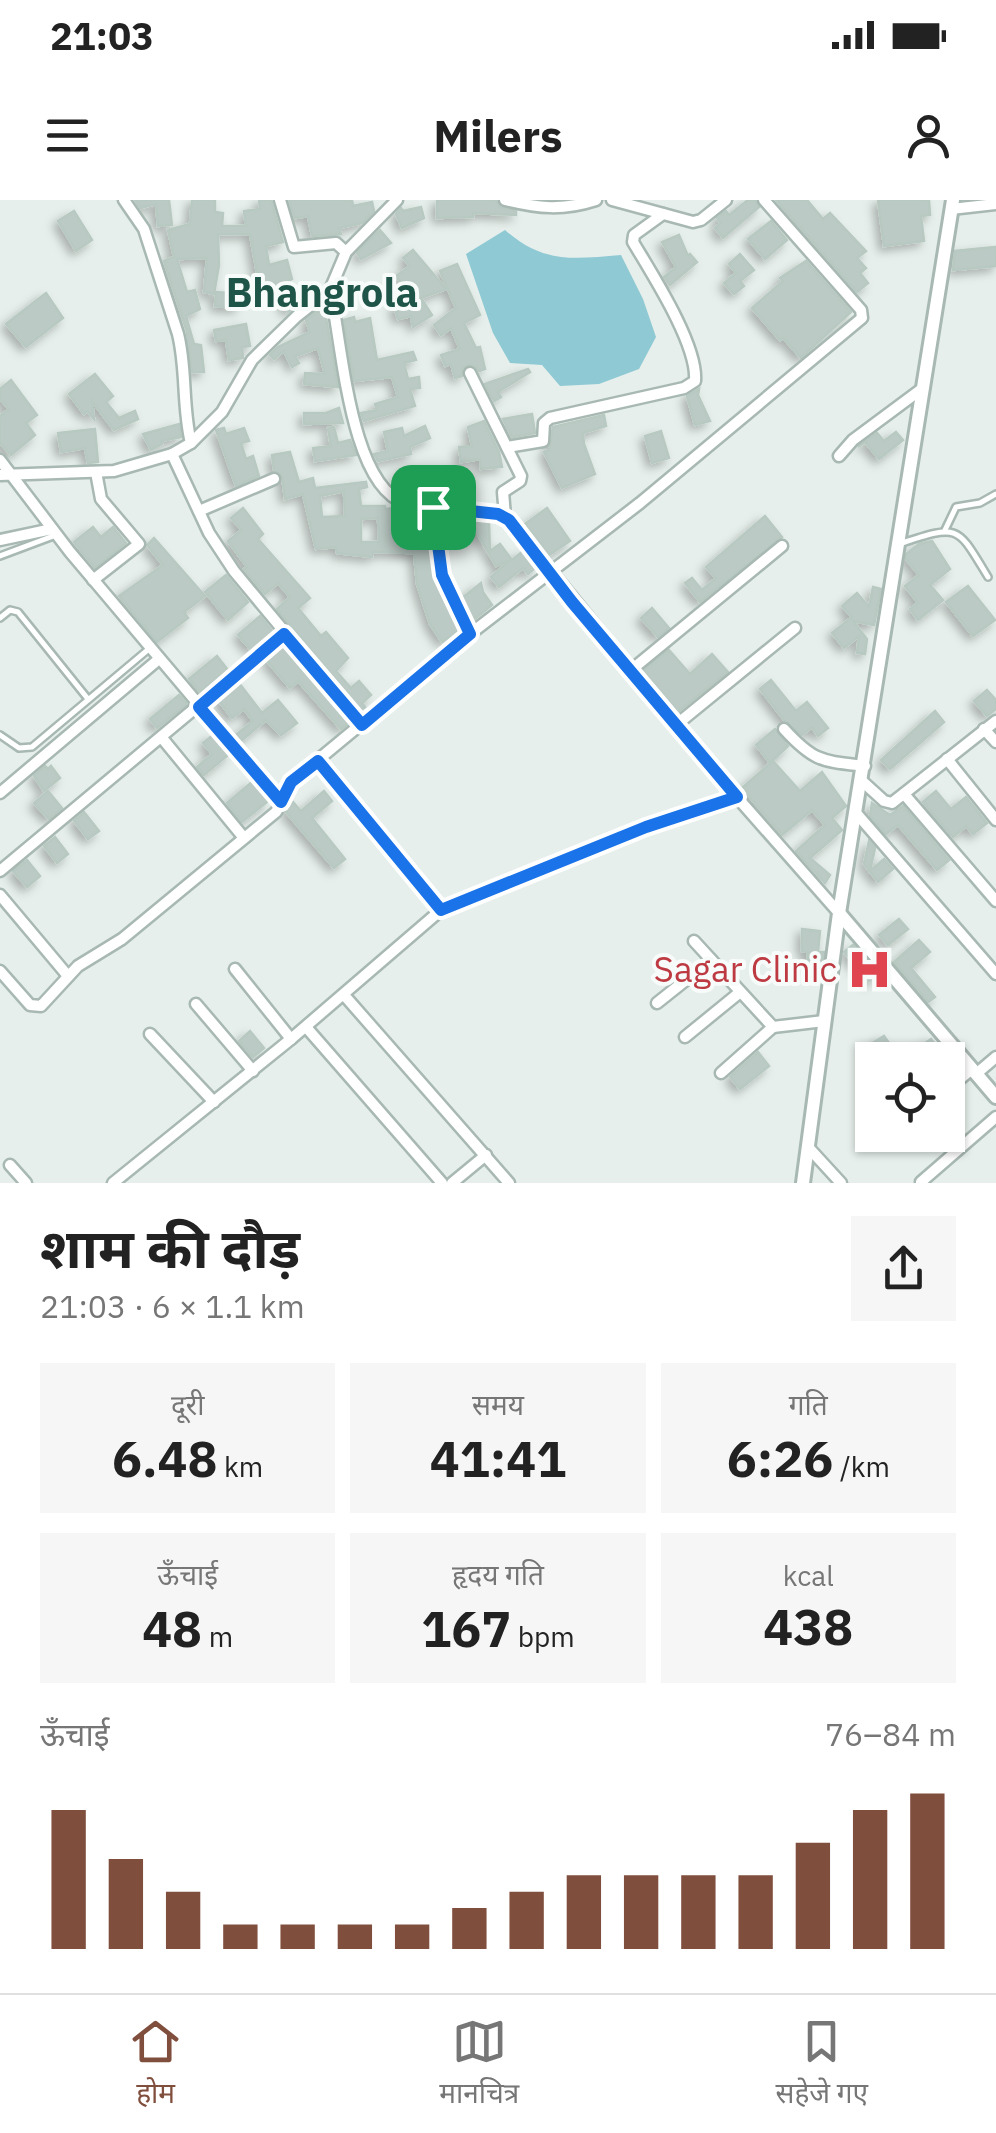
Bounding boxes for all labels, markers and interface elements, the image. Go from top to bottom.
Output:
text: 21:03 [50,11,154,60]
text: Milers [433,106,563,164]
icon: menu [40,108,95,163]
icon: person [901,108,956,163]
district label: Bhangrola [226,266,418,318]
pin [391,465,476,550]
icon: arrive [406,480,461,535]
hospital icon: Sagar Clinic [846,945,894,993]
place label: Sagar Clinic [654,946,837,992]
map controls [855,1042,965,1152]
button: locate [855,1042,965,1152]
text: शाम की दौड़ [40,1212,300,1283]
button: share [851,1216,956,1321]
text: 21:03 · 6 × 1.1 km [40,1285,305,1327]
text: दूरी [171,1386,204,1423]
text: समय [472,1386,524,1423]
text: गति [789,1386,828,1423]
text: 6.48 [112,1426,218,1491]
text: 41:41 [430,1426,566,1491]
text: 6:26 [727,1426,833,1491]
text: km [218,1448,263,1485]
text: /km [833,1448,890,1485]
text: ऊँचाई [157,1556,218,1593]
text: हृदय गति [452,1556,544,1593]
text: kcal [783,1557,834,1594]
text: 438 [763,1594,853,1659]
text: 48 [142,1596,202,1661]
text: 167 [421,1596,511,1661]
text: m [202,1618,233,1655]
text: bpm [511,1618,575,1655]
text: ऊँचाई [40,1713,109,1755]
text: 76–84 m [825,1713,956,1755]
tab: होम [128,2014,183,2114]
tab: मानचित्र [439,2014,519,2114]
tab: सहेजे गए [775,2014,868,2114]

